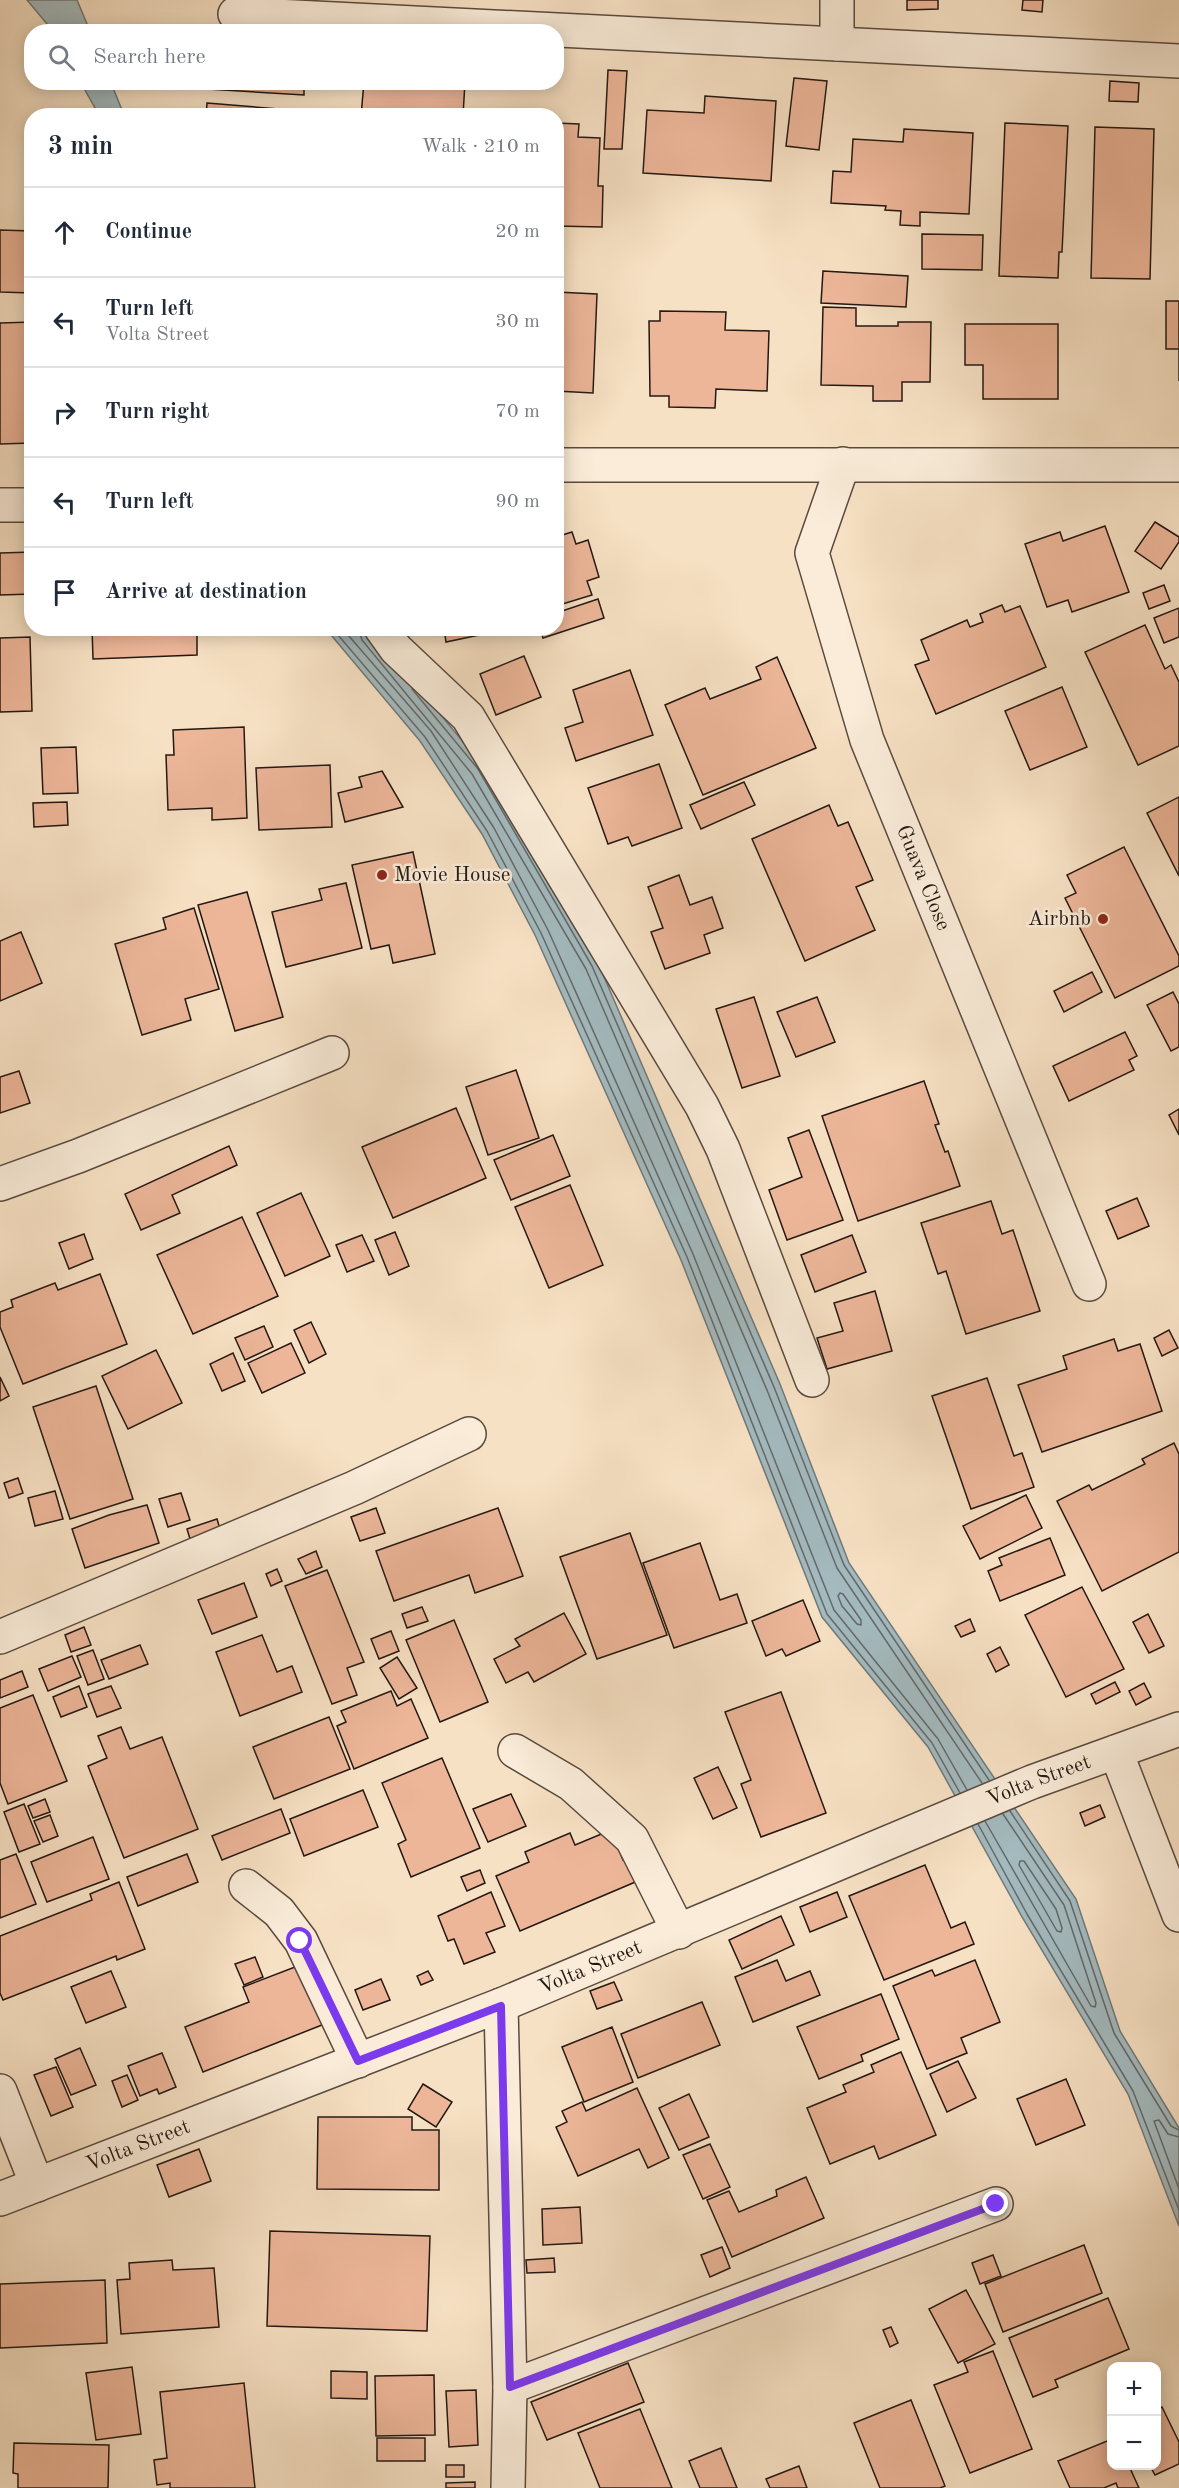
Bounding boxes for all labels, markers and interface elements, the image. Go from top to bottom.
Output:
search box [24,24,564,90]
icon: search [45,41,78,74]
text: Search here [93,46,206,68]
text: 3 min [48,134,113,160]
text: Walk · 210 m [421,137,540,157]
icon: ahead [48,216,81,249]
text: Continue [105,221,192,243]
text: 20 m [495,222,540,242]
text: Turn left [105,298,194,320]
icon: left [48,306,81,339]
text: 30 m [495,312,540,332]
text: Volta Street [105,325,209,345]
icon: right [48,396,81,429]
text: Turn right [105,401,209,423]
text: 70 m [495,402,540,422]
icon: left [48,486,81,519]
text: Turn left [105,491,194,513]
text: 90 m [495,492,540,512]
icon: arrive [48,576,81,609]
text: Arrive at destination [105,581,307,603]
street label: Guava Close [892,822,954,934]
place label: Movie House [394,865,510,886]
marker: Movie House [375,868,389,882]
place label: Airbnb [1028,909,1091,930]
marker: Airbnb [1096,912,1110,926]
street label: Volta Street [984,1751,1094,1810]
route start [286,1927,312,1953]
street label: Volta Street [536,1937,645,1998]
street label: Volta Street [83,2116,193,2175]
route end [982,2190,1008,2216]
map controls [1107,2362,1161,2470]
button: + [1107,2362,1161,2416]
button: − [1107,2416,1161,2470]

